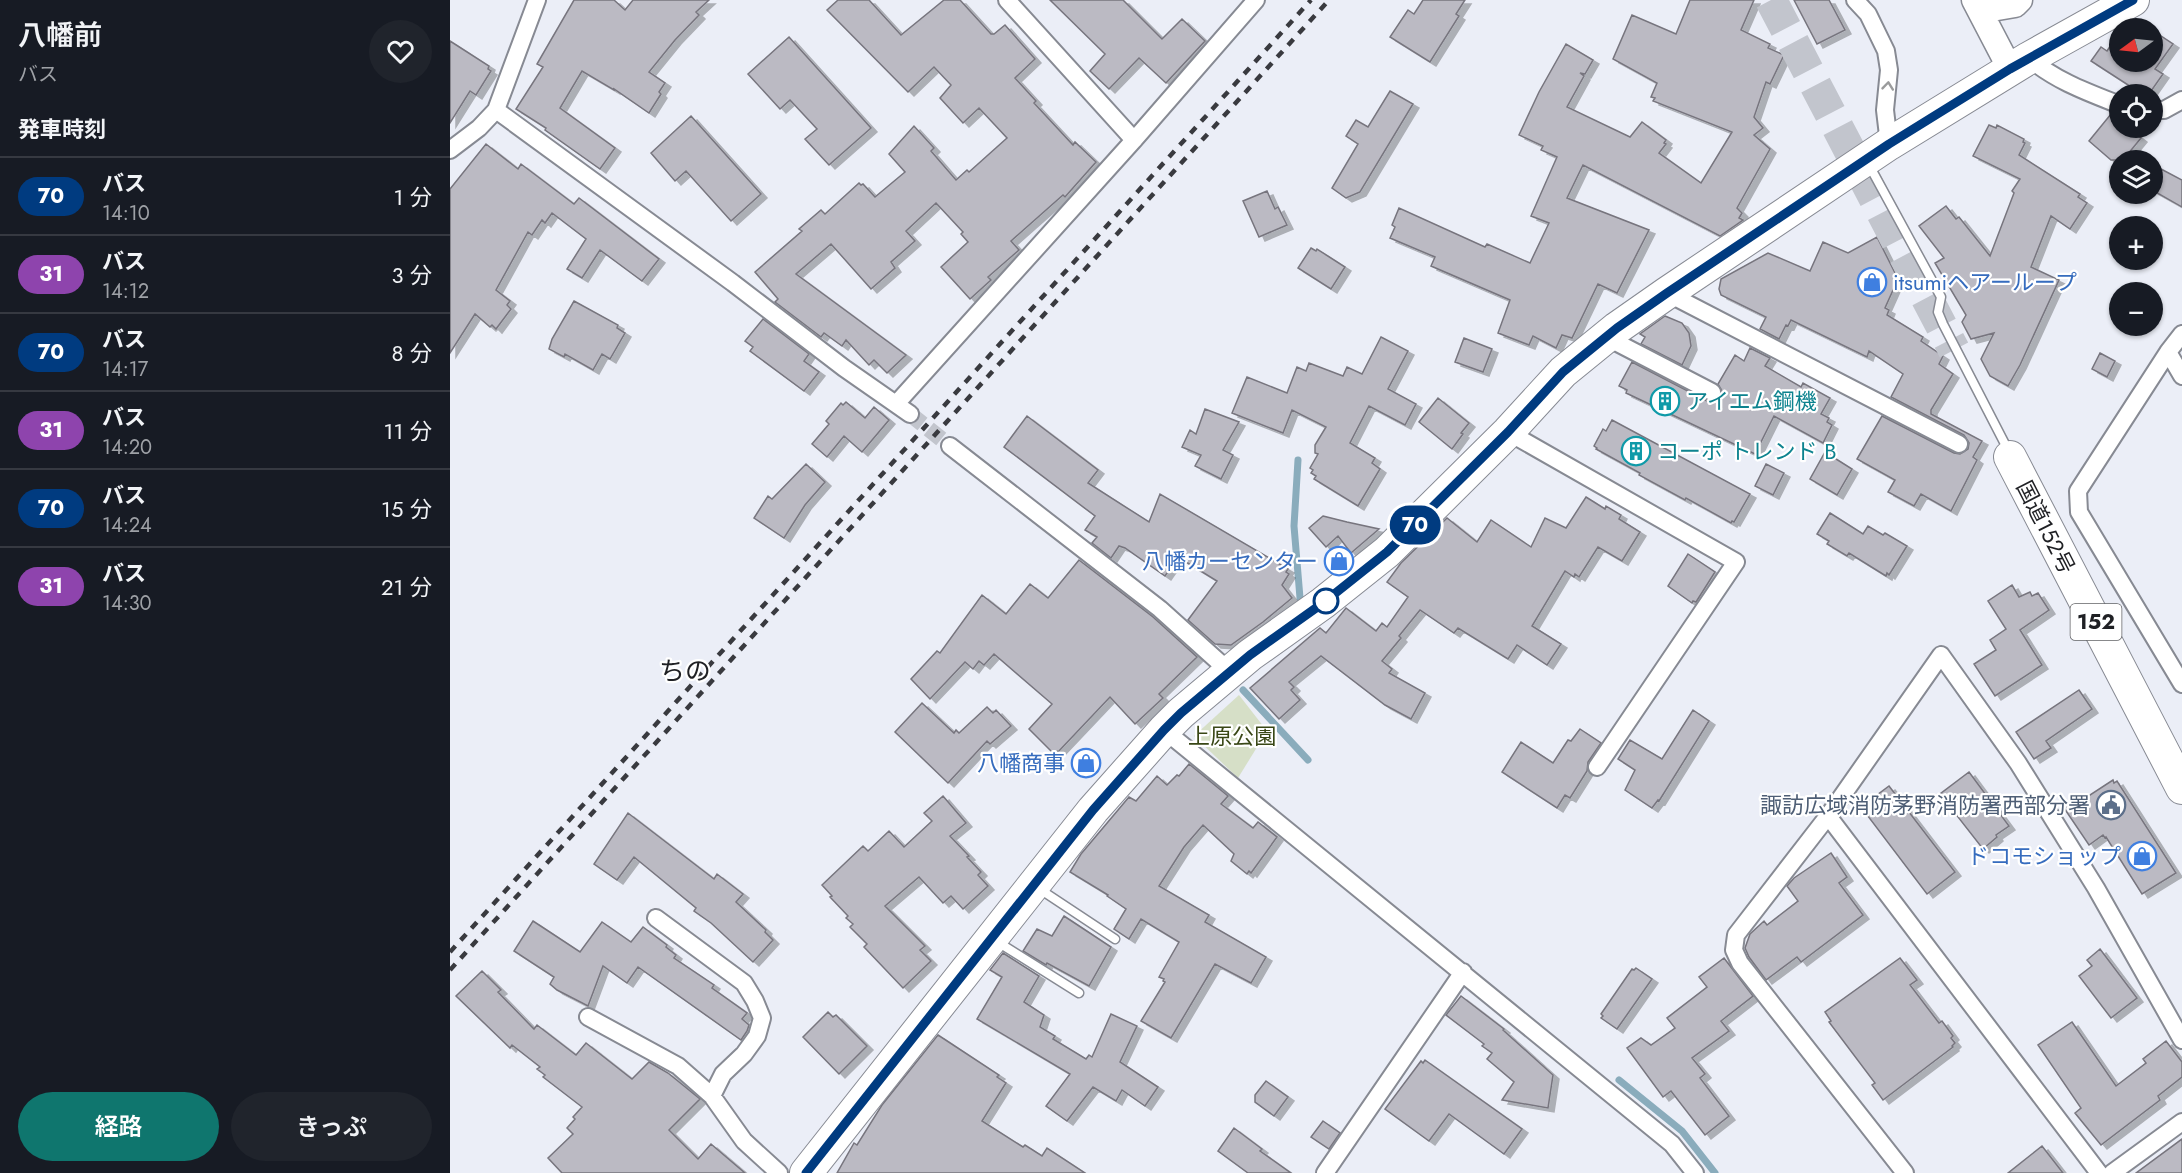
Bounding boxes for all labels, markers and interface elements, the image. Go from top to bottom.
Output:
text: 八幡前 [18,15,102,56]
north arrow [2109,18,2163,72]
map controls [2109,18,2163,336]
button: heart [369,20,432,83]
text: バス [18,60,58,89]
one-way arrow [1881,81,1893,90]
button: locate [2109,84,2163,138]
text: 発車時刻 [18,113,106,145]
button: layers [2109,150,2163,204]
text: バス [102,167,146,199]
text: 70 [38,181,64,211]
text: 1 分 [393,181,432,213]
text: 14:10 [102,199,150,228]
button: + [2109,216,2163,270]
text: バス [102,245,146,277]
text: 31 [39,259,63,289]
text: 3 分 [391,259,432,291]
shop icon: itsumiヘアーループ [1856,266,1888,298]
place label: itsumiヘアーループ [1893,266,2077,298]
text: 14:12 [102,277,149,306]
button: − [2109,282,2163,336]
text: バス [102,323,146,355]
text: 70 [38,337,64,367]
text: 8 分 [391,337,432,369]
text: 14:17 [102,355,148,384]
building icon: アイエム鋼機 [1649,385,1681,417]
place label: アイエム鋼機 [1686,385,1817,417]
text: バス [102,401,146,433]
text: 31 [39,415,63,445]
text: 11 分 [384,415,432,447]
text: 14:20 [102,433,152,462]
building icon: コーポ トレンド B [1620,435,1652,467]
place label: コーポ トレンド B [1657,435,1836,467]
street label: 国道152号 [2009,475,2083,579]
text: バス [102,479,146,511]
text: 70 [38,493,64,523]
text: 15 分 [381,493,432,525]
line badge: 70 [1388,506,1442,544]
text: 70 [1402,510,1428,540]
text: 14:24 [102,511,152,540]
place label: 八幡カーセンター [1142,545,1318,577]
shop icon: 八幡カーセンター [1323,545,1355,577]
text: バス [102,557,146,589]
text: 31 [39,571,63,601]
text: 21 分 [381,571,432,603]
unlabelled marker [1313,588,1339,614]
text: 14:30 [102,589,152,618]
road number: 152 [2070,604,2122,640]
district label: ちの [659,652,711,690]
park label: 上原公園 [1188,720,1276,752]
place label: 八幡商事 [977,747,1065,779]
shop icon: 八幡商事 [1070,747,1102,779]
place label: 諏訪広域消防茅野消防署西部分署 [1760,789,2090,821]
public building icon: 諏訪広域消防茅野消防署西部分署 [2095,789,2127,821]
place label: ドコモショップ [1967,840,2121,872]
shop icon: ドコモショップ [2126,840,2158,872]
button: 経路 [18,1092,219,1161]
button: きっぷ [231,1092,432,1161]

